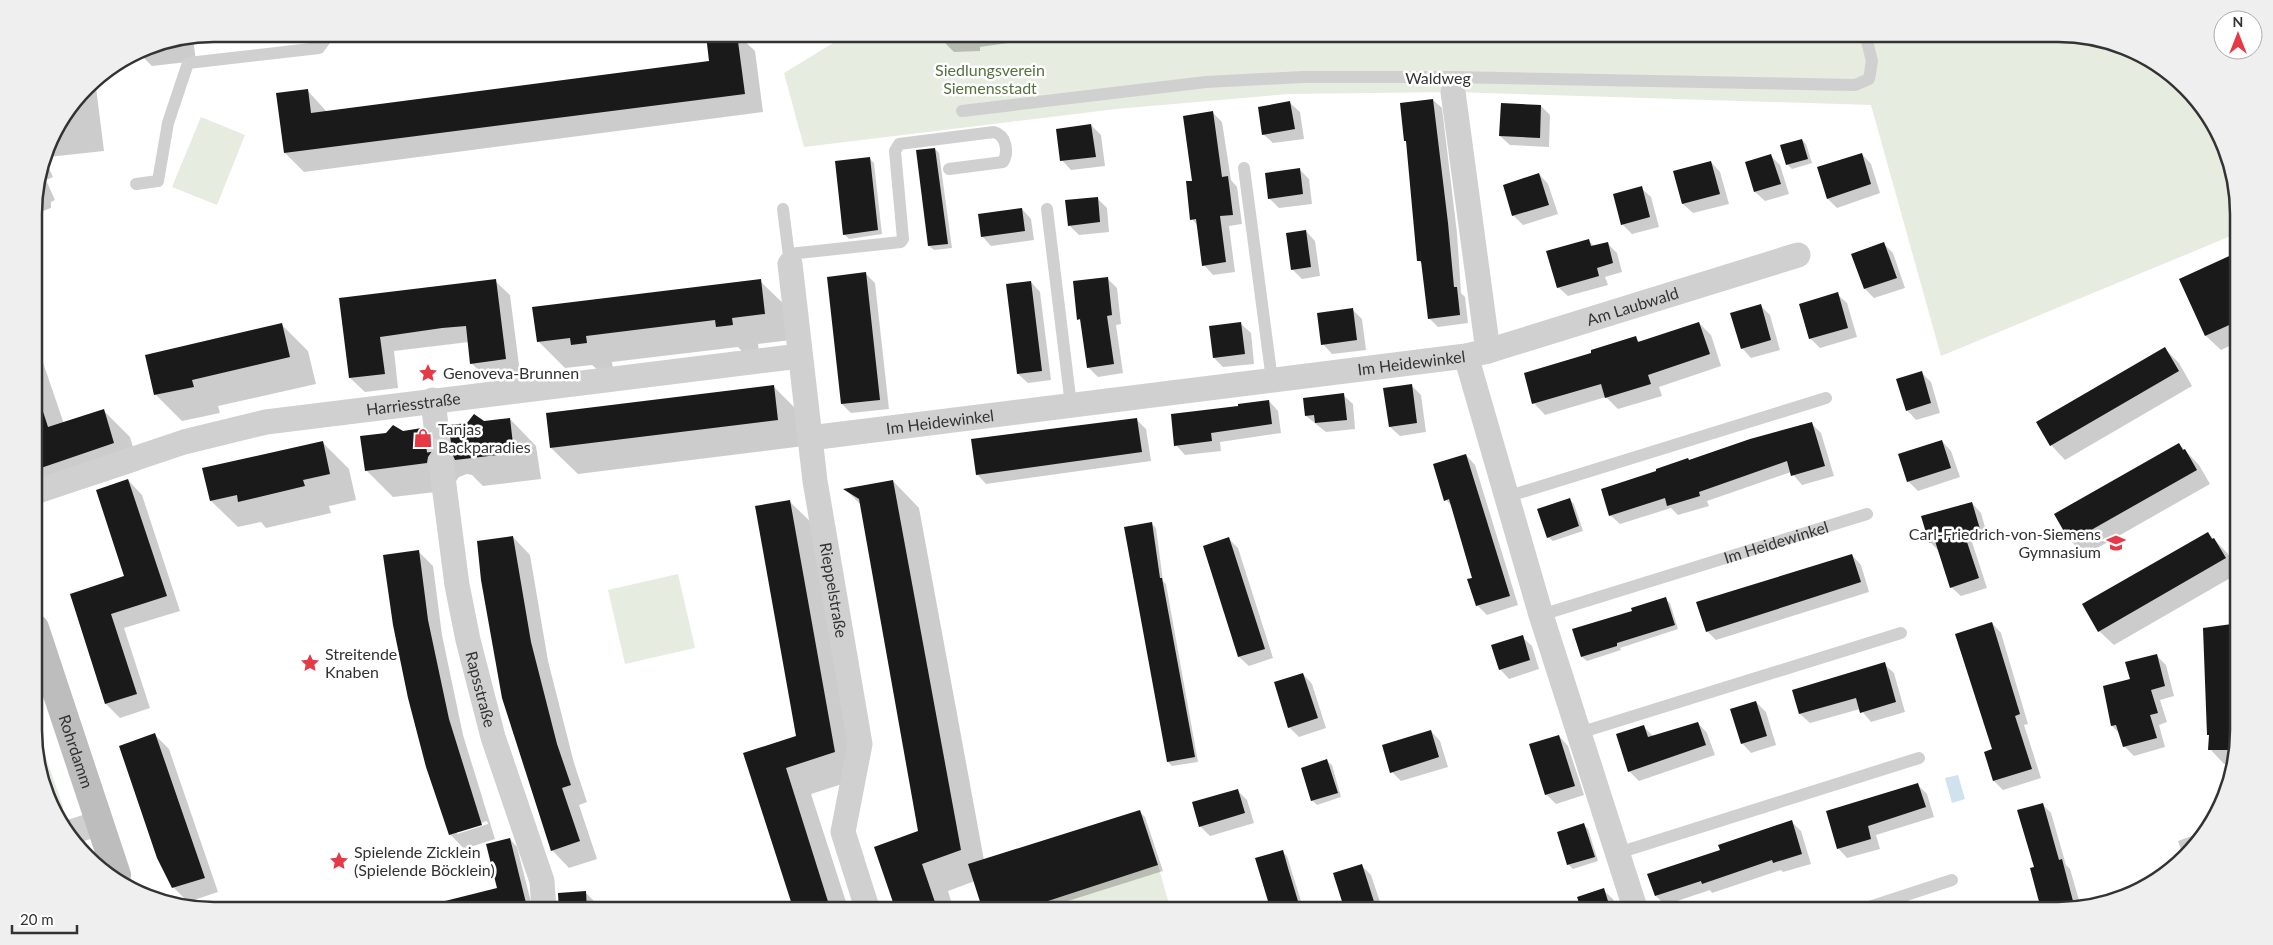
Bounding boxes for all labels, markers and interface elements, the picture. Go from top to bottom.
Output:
north arrow [2213,10,2263,60]
text: N [2233,13,2243,30]
park label: Siedlungsverein Siemensstadt [935,60,1045,97]
street label: Waldweg [1405,68,1471,87]
street label: Am Laubwald [1584,283,1681,329]
street label: Im Heidewinkel [1356,346,1466,378]
place icon: Genoveva-Brunnen [417,362,439,384]
place label: Genoveva-Brunnen [443,363,579,382]
street label: Harriesstraße [365,388,462,419]
street label: Im Heidewinkel [885,405,995,437]
place label: Tanjas Backparadies [438,419,531,456]
shop icon: Tanjas Backparadies [412,427,434,449]
street label: Im Heidewinkel [1721,517,1830,567]
place label: Carl-Friedrich-von-Siemens Gymnasium [1909,524,2101,561]
school or university icon: Carl-Friedrich-von-Siemens Gymnasium [2105,532,2127,554]
street label: Rieppelstraße [817,541,852,639]
place label: Streitende Knaben [325,644,397,681]
street label: Rapsstraße [462,649,500,729]
place icon: Streitende Knaben [299,652,321,674]
street label: Rohrdamm [55,712,97,790]
place label: Spielende Zicklein (Spielende Böcklein) [354,842,495,879]
place icon: Spielende Zicklein (Spielende Böcklein) [328,850,350,872]
scale bar [12,902,78,934]
text: 20 m [20,910,54,928]

